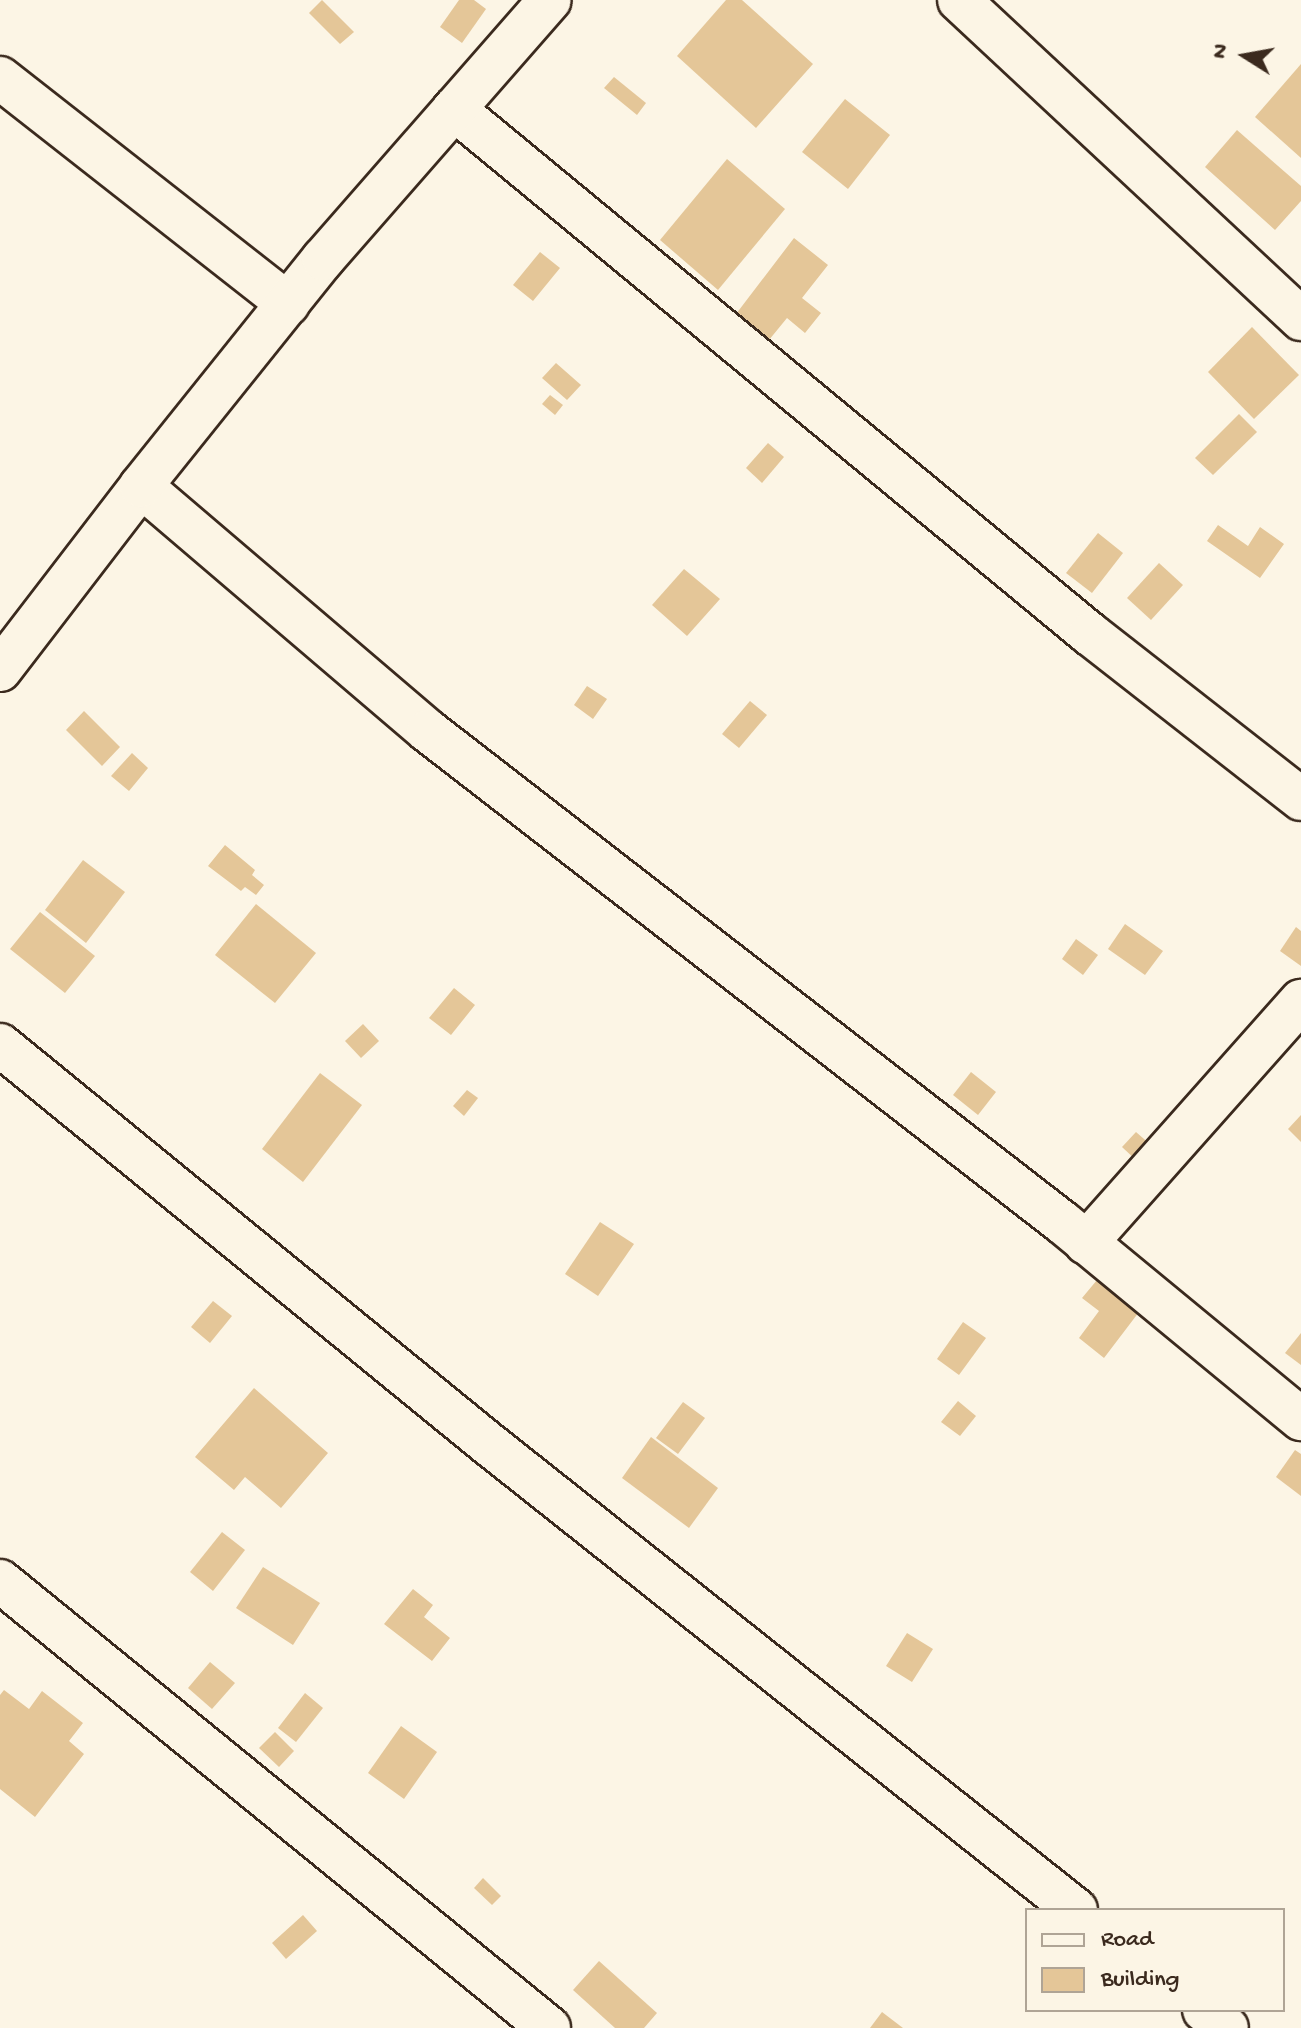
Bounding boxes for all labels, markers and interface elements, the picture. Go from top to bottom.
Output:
north arrow [1205,16,1285,96]
text: N [1207,42,1236,61]
legend [1025,1908,1285,2012]
text: Road [1101,1926,1153,1955]
text: Building [1101,1966,1179,1995]

